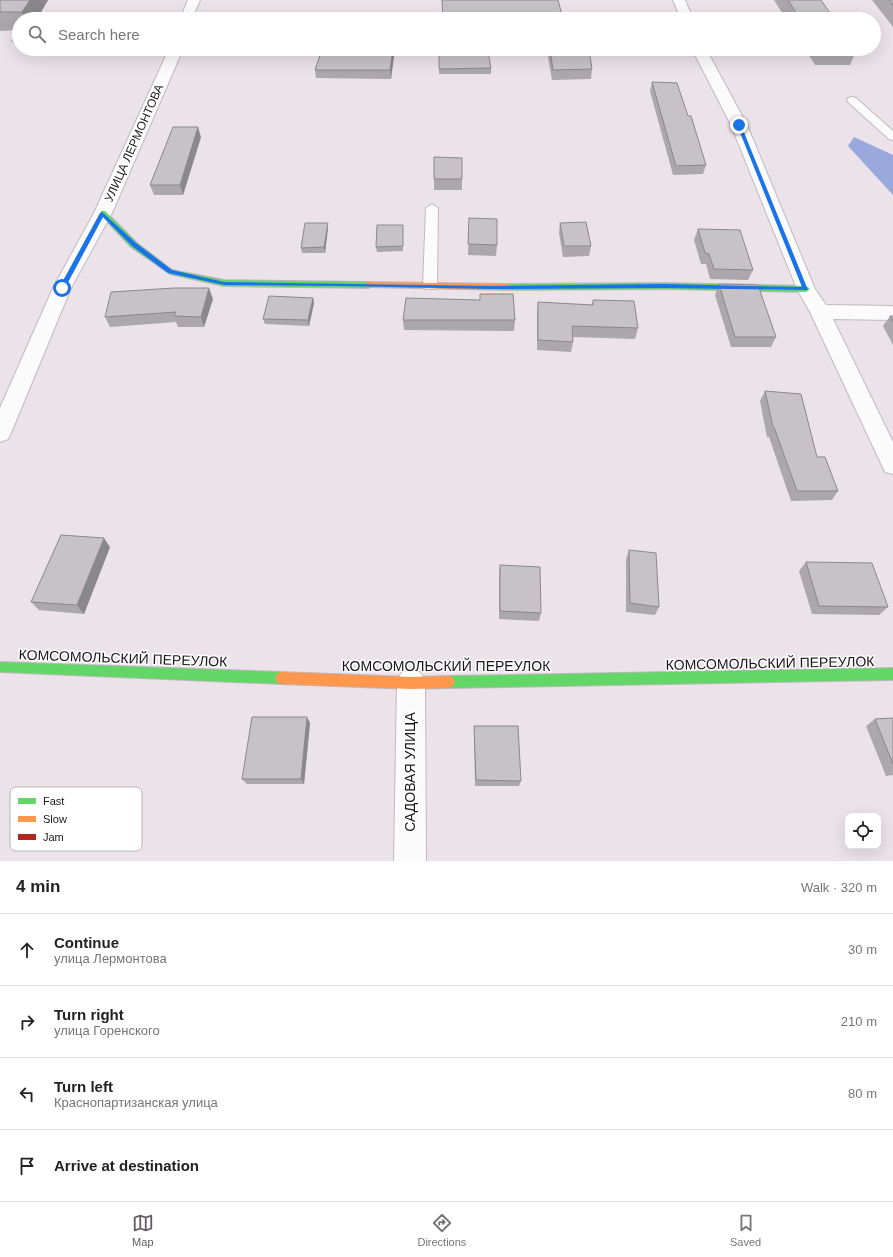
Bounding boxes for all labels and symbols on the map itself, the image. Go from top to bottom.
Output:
street label: УЛИЦА ЛЕРМОНТОВА [102,82,166,204]
route end [730,116,748,134]
route start [53,279,71,297]
street label: КОМСОМОЛЬСКИЙ ПЕРЕУЛОК [18,645,228,670]
street label: КОМСОМОЛЬСКИЙ ПЕРЕУЛОК [665,652,875,673]
street label: КОМСОМОЛЬСКИЙ ПЕРЕУЛОК [342,657,551,674]
street label: САДОВАЯ УЛИЦА [402,712,418,832]
legend [10,787,142,851]
text: Fast [43,795,64,807]
text: Slow [43,813,67,825]
text: Jam [43,831,64,843]

